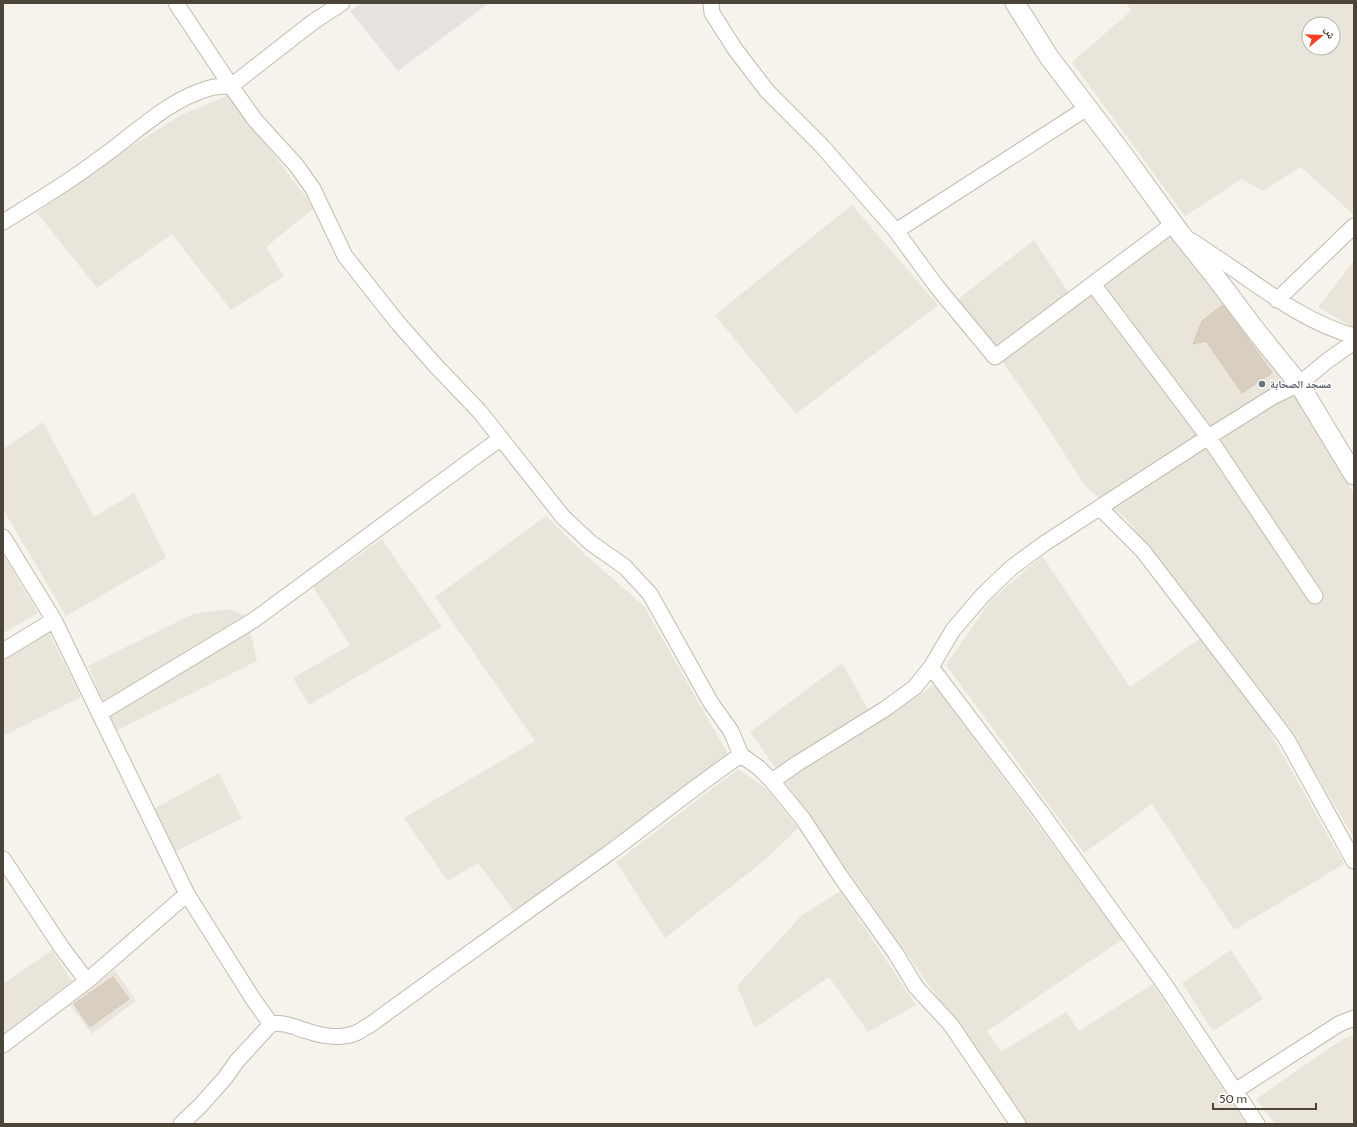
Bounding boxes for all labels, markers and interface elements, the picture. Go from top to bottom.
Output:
north arrow [1301,16,1341,56]
text: ش [1321,25,1339,41]
place label: مسجد الصحابة [1270,377,1331,391]
marker: مسجد الصحابة [1257,379,1267,389]
scale bar [1213,1085,1316,1111]
text: 50 m [1219,1091,1247,1106]

